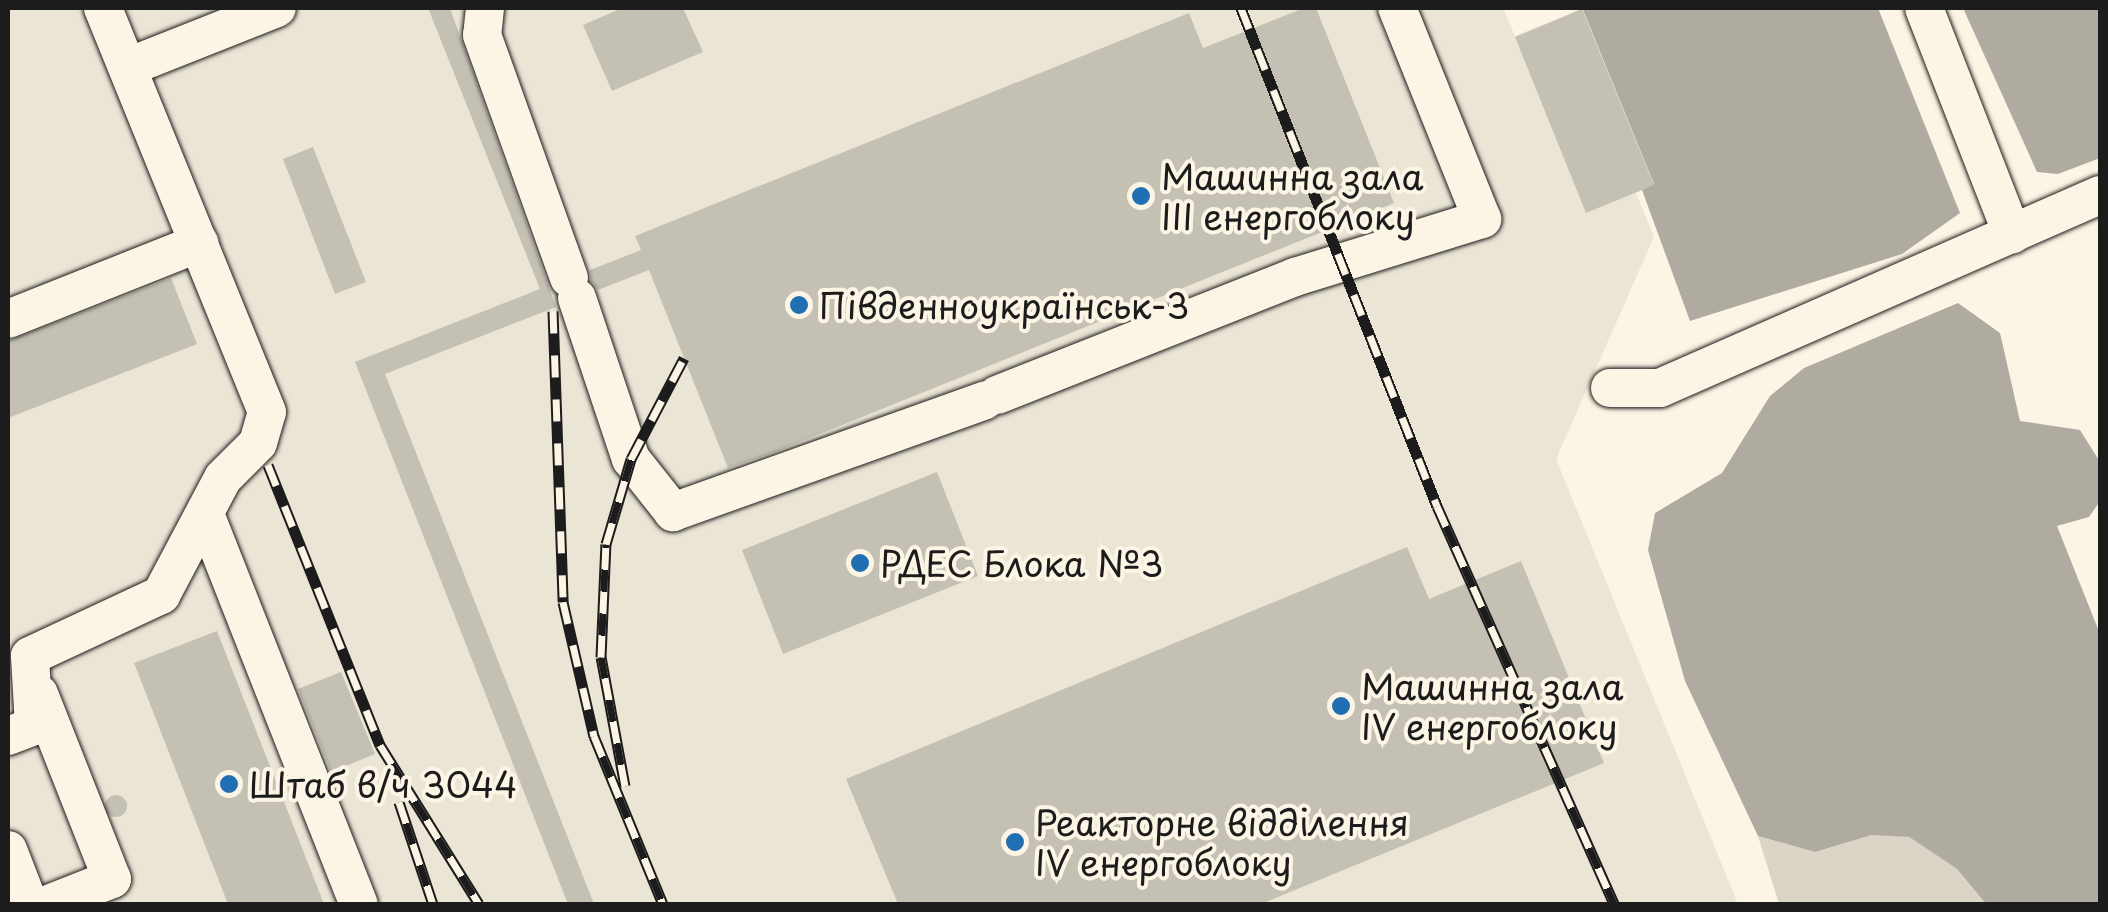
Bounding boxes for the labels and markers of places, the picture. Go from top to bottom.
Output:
place label: Машинна зала III енергоблоку [1161,155,1425,237]
marker: Машинна зала III енергоблоку [1130,185,1152,207]
place label: Південноукраїнськ-3 [819,284,1189,326]
marker: Південноукраїнськ-3 [788,294,810,316]
place label: РДЕС Блока №3 [880,542,1167,584]
marker: РДЕС Блока №3 [849,552,871,574]
place label: Машинна зала IV енергоблоку [1361,665,1625,747]
marker: Машинна зала IV енергоблоку [1330,695,1352,717]
place label: Штаб в/ч 3044 [249,763,518,805]
marker: Штаб в/ч 3044 [218,773,240,795]
place label: Реакторне відділення IV енергоблоку [1035,801,1410,883]
marker: Реакторне відділення IV енергоблоку [1004,831,1026,853]

